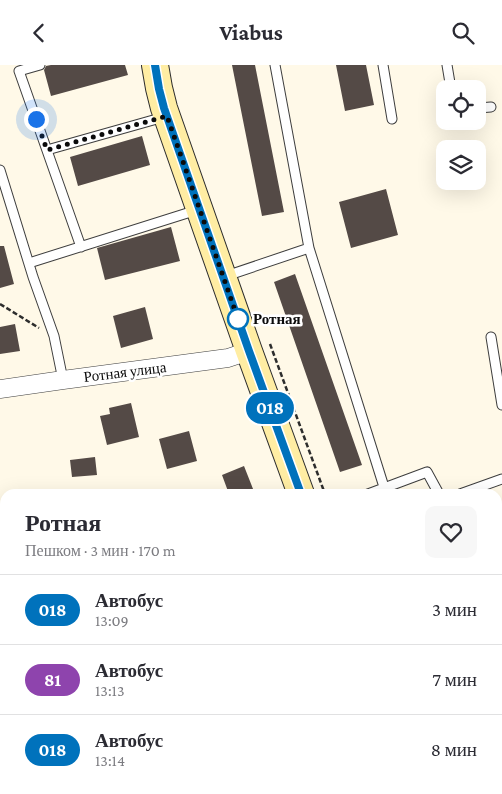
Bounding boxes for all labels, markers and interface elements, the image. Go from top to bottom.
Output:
icon: back [25,19,53,47]
icon: search [449,19,477,47]
text: Viabus [219,20,283,45]
map controls [436,80,486,190]
button: locate [436,80,486,130]
your location [24,107,49,132]
button: layers [436,140,486,190]
marker: Ротная [227,308,249,330]
place label: Ротная [253,311,301,327]
street label: Ротная улица [83,359,168,385]
line badge: 018 [241,392,299,424]
text: 018 [256,398,284,418]
button: heart [425,506,477,558]
text: Ротная [25,509,101,536]
text: Пешком · 3 мин · 170 m [25,542,176,559]
text: Автобус [95,590,163,611]
text: 3 мин [432,599,477,620]
text: 018 [38,600,67,620]
text: 13:09 [95,612,129,629]
text: Автобус [95,660,163,681]
text: 7 мин [432,669,477,690]
text: 81 [44,670,61,690]
text: 13:13 [95,682,124,699]
text: Автобус [95,730,163,751]
text: 8 мин [431,739,477,760]
text: 018 [38,740,67,760]
text: 13:14 [95,752,125,769]

